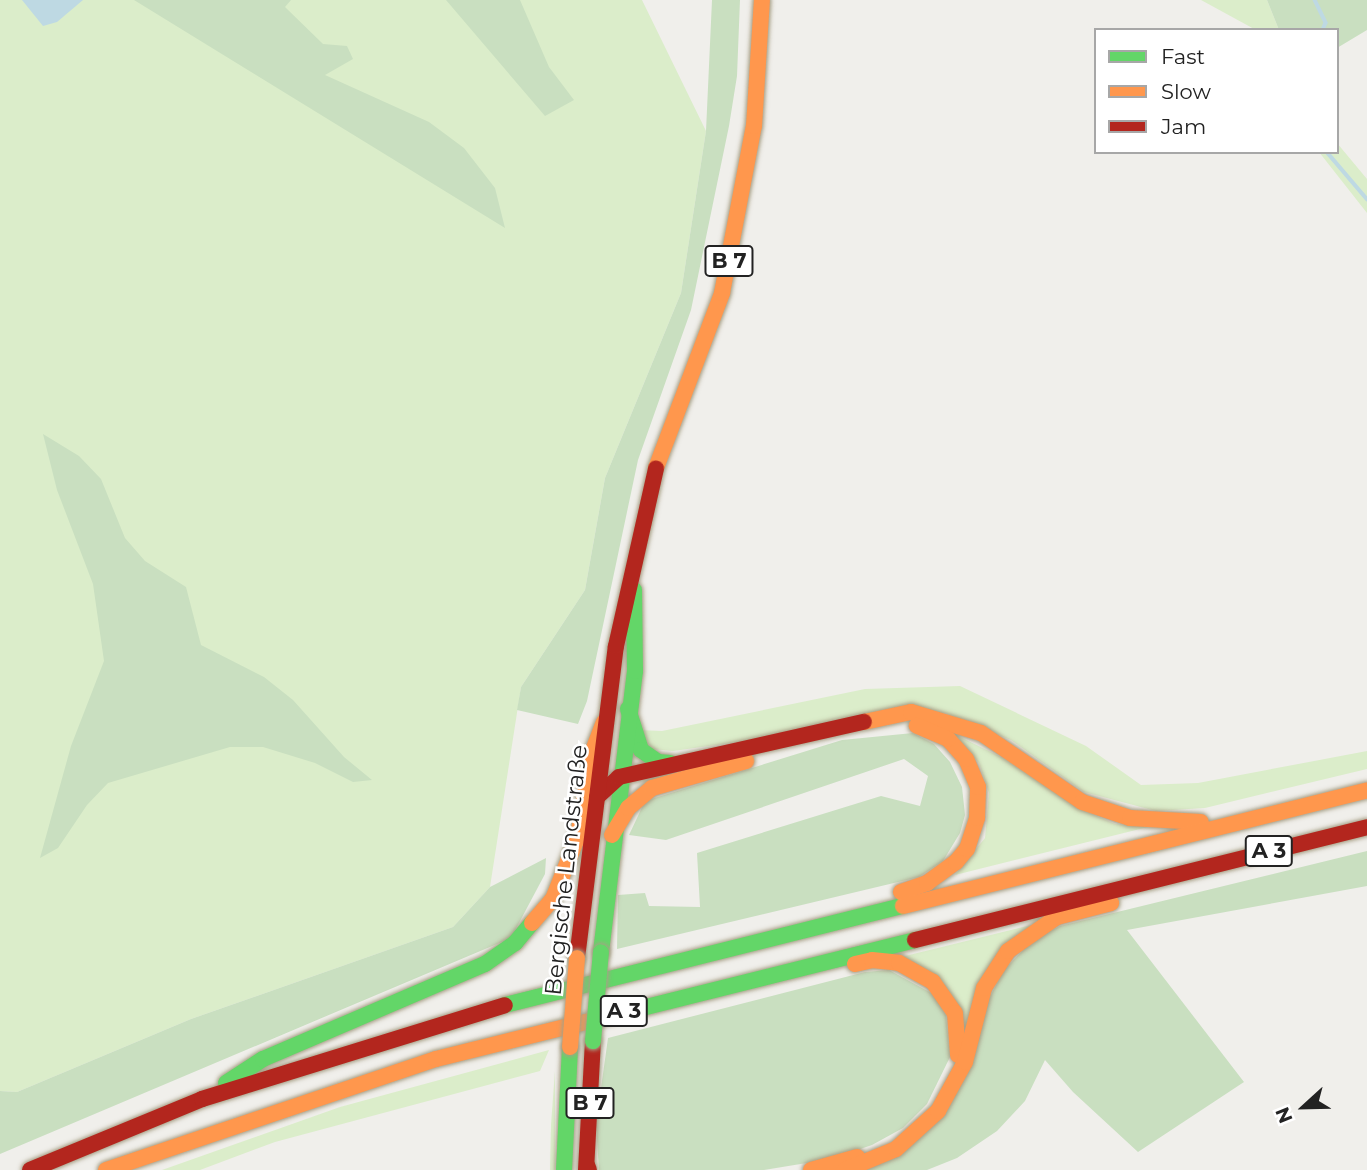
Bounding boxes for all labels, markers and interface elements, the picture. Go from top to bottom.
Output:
legend [1094,28,1339,154]
text: Fast [1161,44,1205,69]
text: Slow [1161,79,1211,104]
text: Jam [1161,114,1206,139]
road number: B 7 [703,244,755,278]
street label: Bergische Landstraße [539,743,593,997]
road number: A 3 [1244,834,1294,868]
road number: A 3 [600,993,648,1028]
north arrow [1269,1072,1339,1142]
road number: B 7 [564,1086,616,1120]
text: N [1271,1104,1298,1126]

